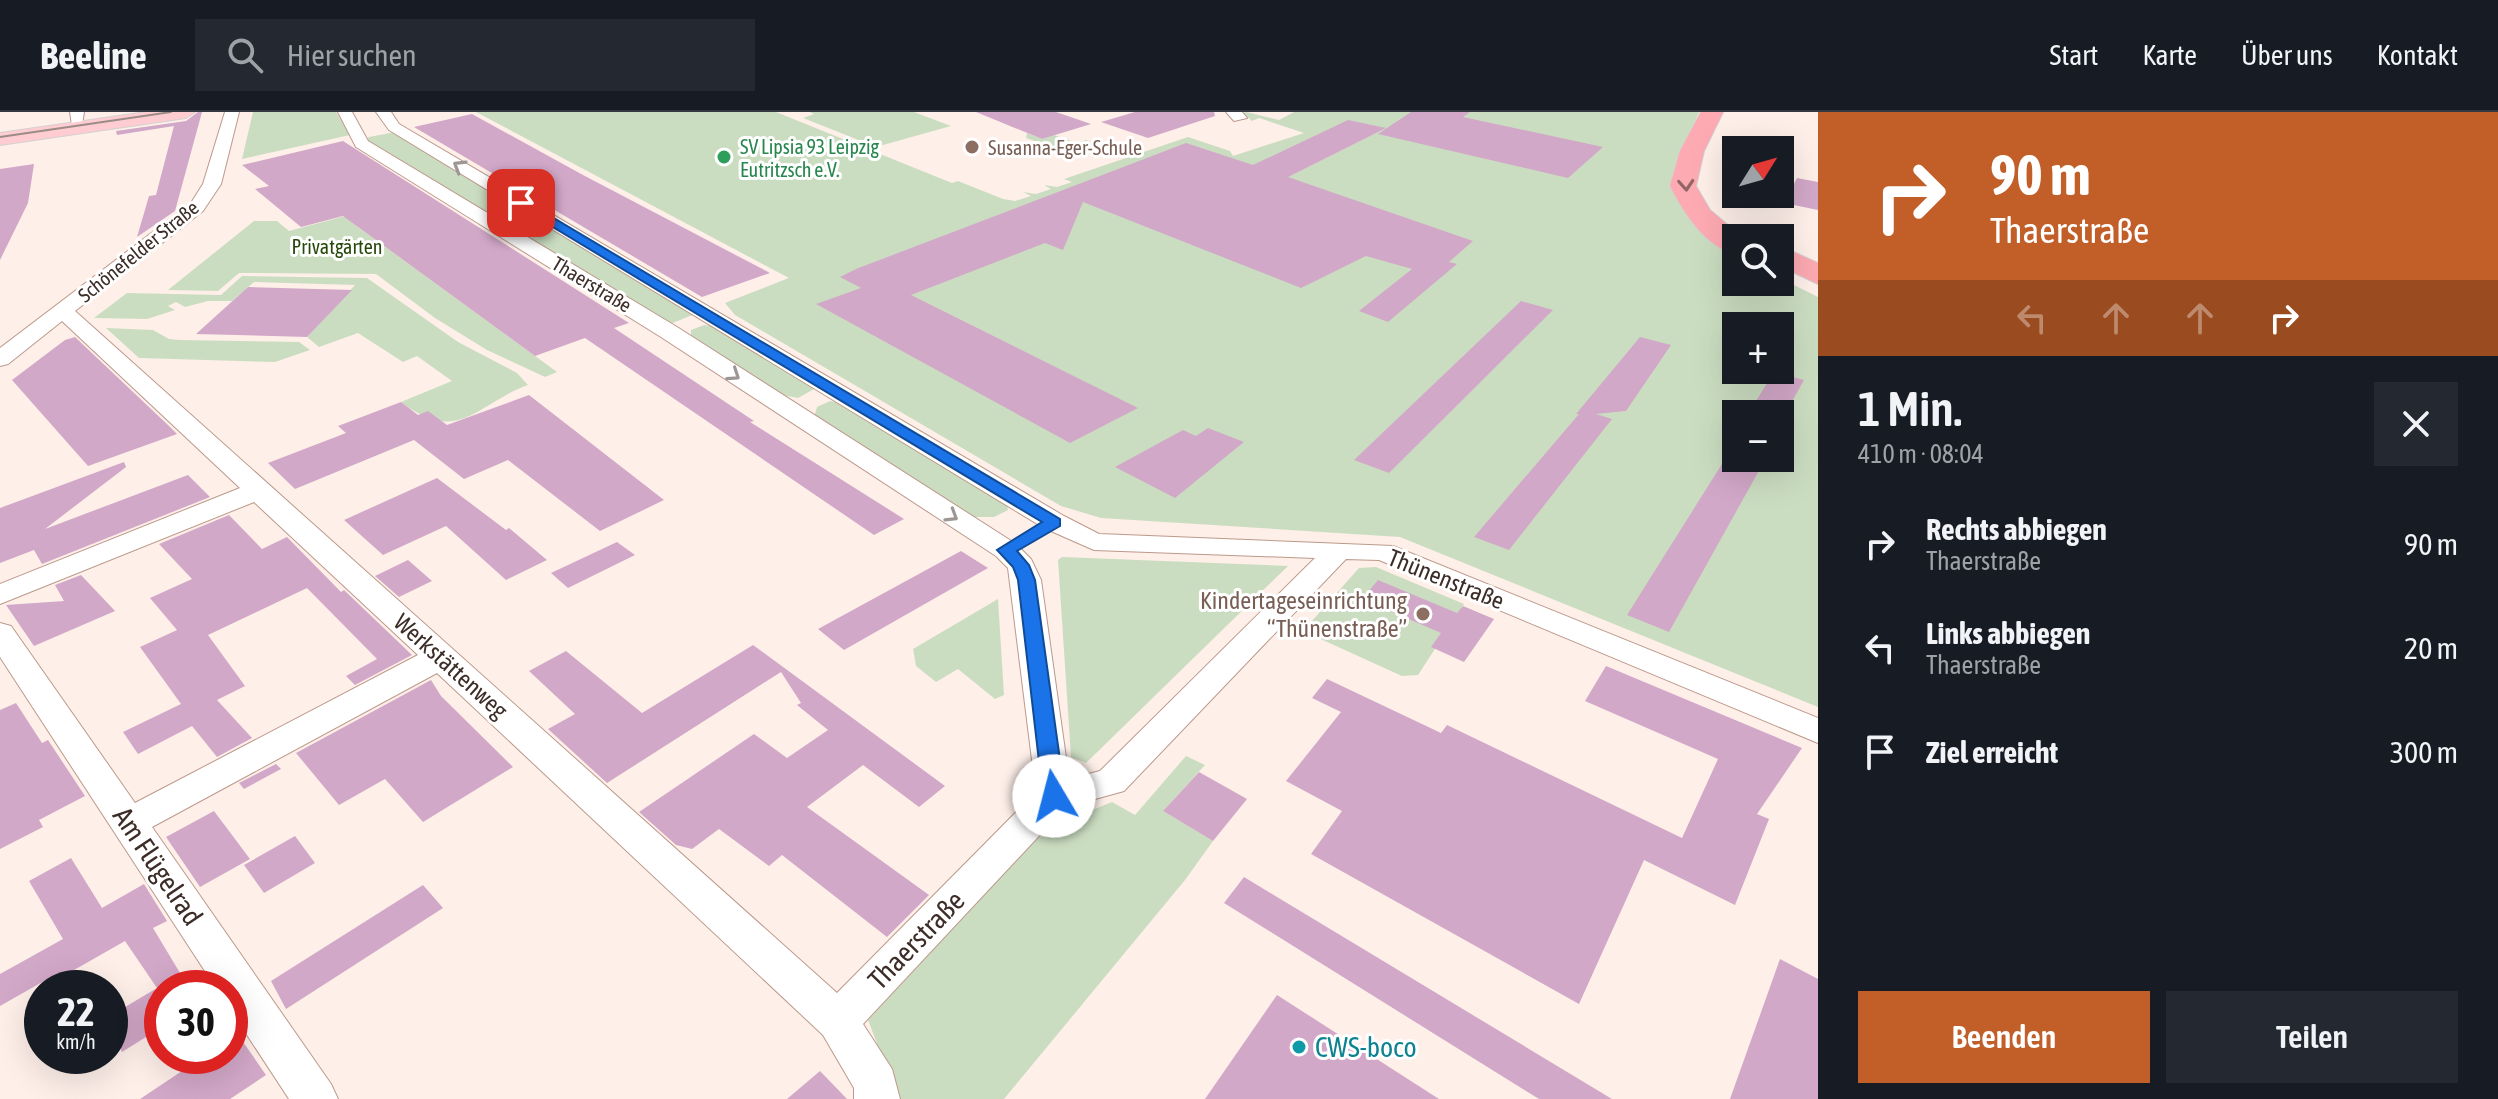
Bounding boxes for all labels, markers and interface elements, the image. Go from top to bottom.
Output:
search box [195,19,755,91]
icon: search [223,33,267,77]
text: Beeline [40,34,147,77]
text: Hier suchen [287,38,417,72]
text: Start [2049,39,2098,71]
text: Karte [2142,39,2197,71]
text: Über uns [2241,39,2333,71]
text: Kontakt [2377,39,2458,71]
place label: SV Lipsia 93 Leipzig Eutritzsch e.V. [740,135,879,181]
place label: Susanna-Eger-Schule [988,136,1142,159]
north arrow [1722,136,1794,208]
map controls [1722,136,1794,472]
marker: Susanna-Eger-Schule [963,138,981,156]
text: 90 m [1990,143,2091,207]
icon: right [1858,144,1962,248]
marker: SV Lipsia 93 Leipzig Eutritzsch e.V. [715,148,733,166]
one-way arrow [453,160,468,176]
pin [487,169,555,237]
one-way arrow [1677,179,1694,192]
icon: arrive [499,181,543,225]
street label: Schönefelder Straße [73,195,203,307]
text: Thaerstraße [1990,209,2149,251]
button: search [1722,224,1794,296]
park label: Privatgärten [292,235,382,258]
street label: Thaerstraße [548,251,636,317]
icon: left [2010,296,2054,340]
icon: ahead [2094,296,2138,340]
icon: ahead [2178,296,2222,340]
icon: right [2262,296,2306,340]
button: + [1722,312,1794,384]
one-way arrow [725,366,739,381]
text: 1 Min. [1858,381,1962,436]
button: close [2374,382,2458,466]
button: − [1722,400,1794,472]
text: 410 m · 08:04 [1858,439,1984,469]
one-way arrow [943,506,958,521]
text: Rechts abbiegen [1926,512,2107,546]
icon: right [1858,522,1902,566]
text: 90 m [2404,527,2458,561]
street label: Thünenstraße [1384,543,1508,615]
text: Thaerstraße [1926,546,2041,576]
place label: Kindertageseinrichtung “Thünenstraße” [1200,587,1408,642]
marker: Kindertageseinrichtung “Thünenstraße” [1414,605,1432,623]
street label: Werkstättenweg [389,608,514,724]
text: Links abbiegen [1926,616,2090,650]
icon: left [1858,626,1902,670]
text: 20 m [2404,631,2458,665]
text: Thaerstraße [1926,650,2041,680]
icon: arrive [1858,730,1902,774]
text: Ziel erreicht [1926,735,2058,769]
text: 300 m [2390,735,2458,769]
position arrow [1012,754,1096,838]
street label: Am Flügelrad [107,801,209,931]
street label: Thaerstraße [861,884,971,996]
speed limit sign: 30 [144,970,248,1074]
text: 22 [57,989,95,1034]
button: Beenden [1858,991,2150,1083]
button: Teilen [2166,991,2458,1083]
text: km/h [56,1030,96,1053]
place label: CWS-boco [1315,1031,1417,1063]
marker: CWS-boco [1290,1038,1308,1056]

